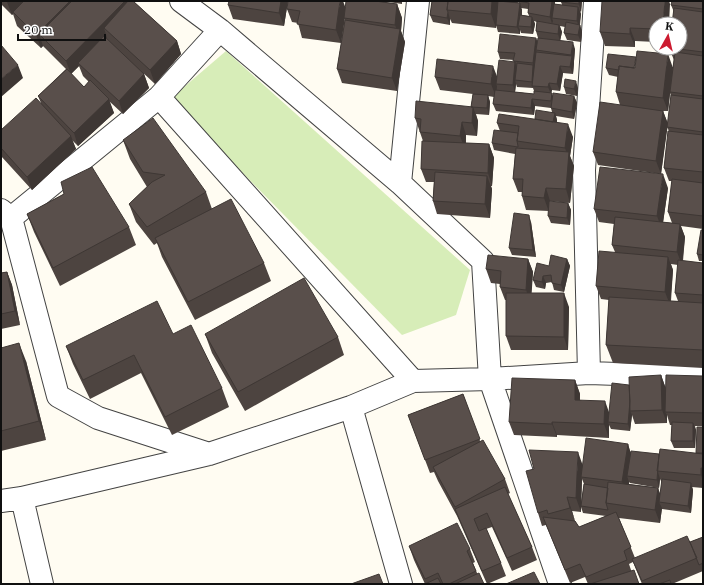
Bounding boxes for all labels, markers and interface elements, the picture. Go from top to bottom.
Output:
scale bar [18,16,105,42]
north arrow [648,16,688,56]
text: K [664,19,675,34]
text: 20 m [24,22,53,37]

